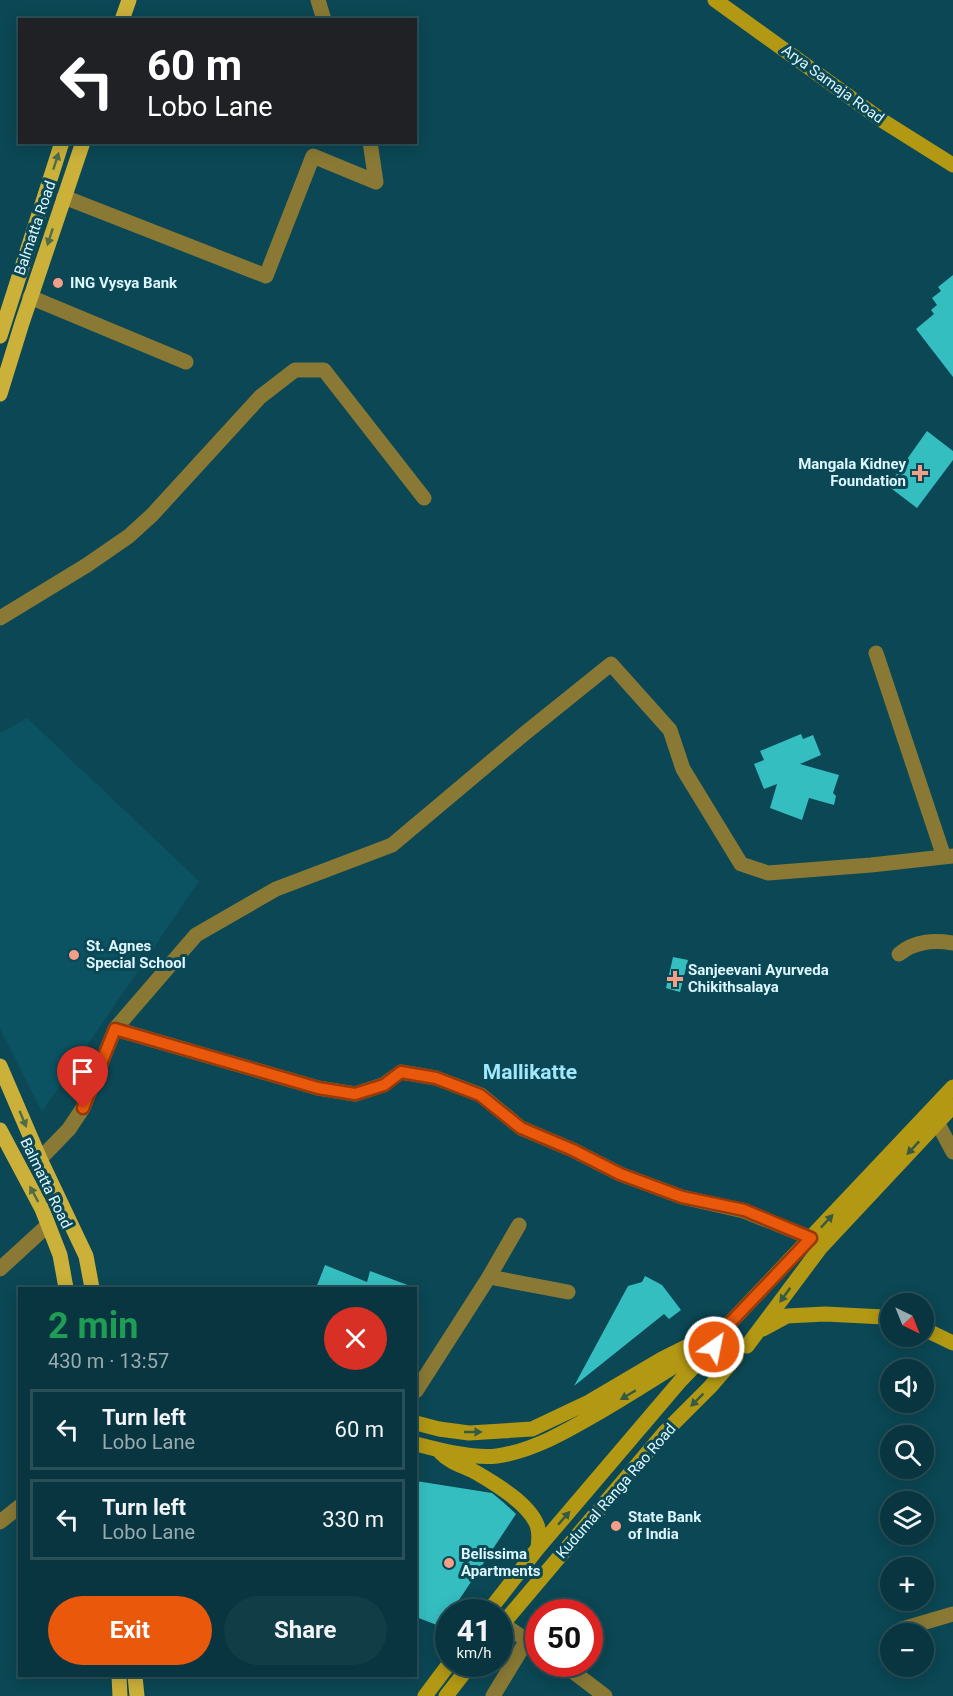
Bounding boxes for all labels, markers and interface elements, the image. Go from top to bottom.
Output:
text: 60 m [147,41,242,90]
street label: Arya Samaja Road [778,41,888,127]
icon: left [48,42,126,120]
text: Lobo Lane [147,91,273,123]
one-way arrow [52,152,61,170]
street label: Balmatta Road [10,178,60,278]
one-way arrow [45,229,55,247]
place label: ING Vysya Bank [70,274,178,292]
marker: ING Vysya Bank [51,276,65,290]
place label: Mangala Kidney Foundation [798,455,906,490]
marker: Mangala Kidney Foundation [911,464,929,482]
place label: St. Agnes Special School [86,937,186,972]
marker: St. Agnes Special School [67,948,81,962]
place label: Sanjeevani Ayurveda Chikithsalaya [688,961,829,996]
marker: Sanjeevani Ayurveda Chikithsalaya [666,970,684,988]
pin [57,1046,108,1108]
icon: arrive [66,1055,99,1088]
district label: Mallikatte [483,1060,577,1084]
one-way arrow [18,1111,28,1129]
street label: Balmatta Road [16,1135,76,1231]
one-way arrow [907,1140,920,1155]
one-way arrow [29,1185,39,1203]
one-way arrow [820,1214,834,1228]
one-way arrow [780,1288,792,1303]
north arrow [880,1293,934,1347]
map controls [880,1293,934,1677]
text: 2 min [48,1305,139,1347]
button: close [324,1307,387,1370]
position arrow [682,1315,746,1379]
text: 430 m · 13:57 [48,1349,169,1373]
button: sound [880,1359,934,1413]
one-way arrow [620,1390,637,1400]
one-way arrow [689,1393,704,1407]
text: Turn left [102,1405,186,1430]
icon: left [51,1413,84,1446]
text: 60 m [335,1417,384,1442]
street label: Kudumal Ranga Rao Road [552,1420,680,1562]
button: search [880,1425,934,1479]
one-way arrow [463,1427,482,1437]
text: Lobo Lane [102,1430,195,1454]
button: layers [880,1491,934,1545]
text: Turn left [102,1495,186,1520]
icon: left [51,1503,84,1536]
text: 330 m [322,1507,384,1532]
place label: State Bank of India [628,1508,702,1543]
one-way arrow [557,1511,570,1526]
marker: State Bank of India [609,1519,623,1533]
text: Lobo Lane [102,1520,195,1544]
place label: Belissima Apartments [461,1545,541,1580]
marker: Belissima Apartments [442,1556,456,1570]
button: + [880,1557,934,1611]
button: Exit [48,1596,212,1665]
button: Share [224,1596,387,1665]
speed limit sign: 50 [525,1599,603,1677]
text: 41 [457,1613,491,1648]
button: − [880,1623,934,1677]
text: km/h [456,1644,492,1662]

